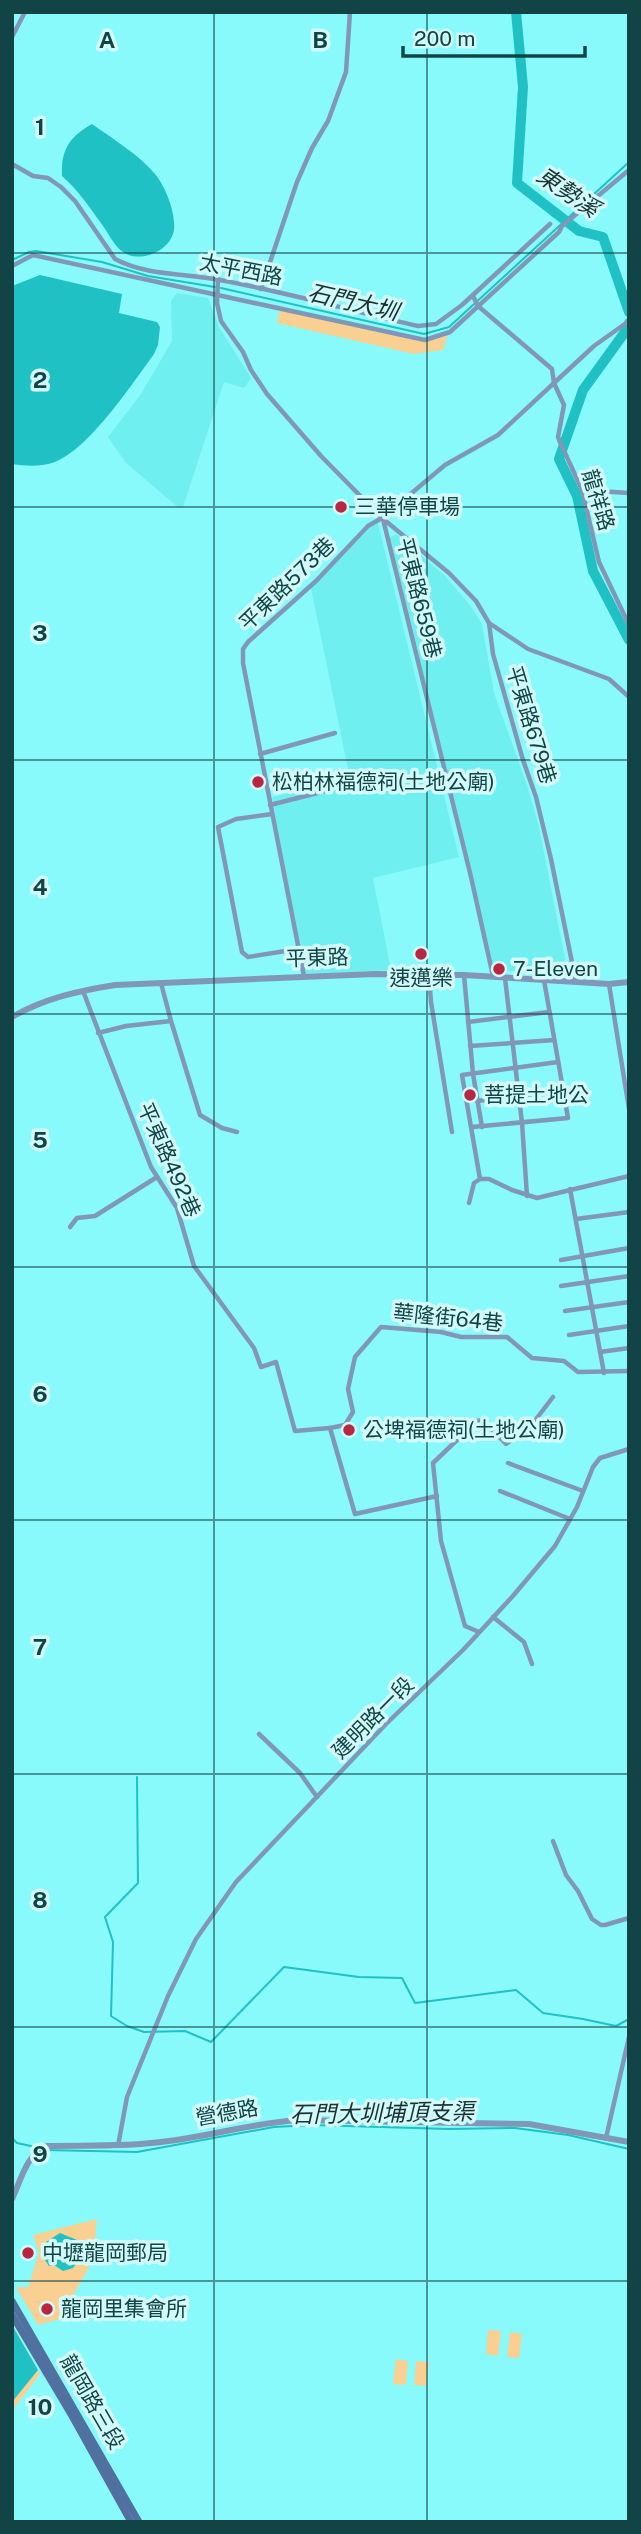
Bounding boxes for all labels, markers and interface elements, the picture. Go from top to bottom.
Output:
scale bar [403,14,585,58]
text: A [99,26,116,53]
text: B [312,26,328,53]
text: 200 m [414,26,475,51]
text: 1 [35,113,45,140]
water label: 東勢溪 [532,161,607,224]
street label: 太平西路 [197,249,285,290]
water label: 石門大圳 [305,278,404,326]
text: 2 [33,366,47,393]
street label: 龍祥路 [577,466,620,534]
place label: 三華停車場 [355,494,460,519]
marker: 三華停車場 [333,499,349,515]
street label: 平東路573巷 [234,532,340,635]
street label: 平東路659巷 [392,535,447,661]
text: 3 [32,619,48,646]
street label: 平東路679巷 [502,663,561,787]
place label: 松柏林福德祠(土地公廟) [272,769,495,794]
marker: 松柏林福德祠(土地公廟) [250,774,266,790]
text: 4 [32,873,48,900]
street label: 平東路 [285,944,349,971]
marker: 速邁樂 [413,946,429,962]
place label: 7-Eleven [513,956,598,981]
marker: 7-Eleven [491,961,507,977]
place label: 速邁樂 [390,965,453,990]
place label: 菩提土地公 [484,1082,589,1107]
marker: 菩提土地公 [462,1087,478,1103]
street label: 平東路492巷 [133,1099,206,1221]
text: 5 [32,1126,48,1153]
street label: 華隆街64巷 [392,1299,504,1336]
text: 6 [32,1380,48,1407]
place label: 公埤福德祠(土地公廟) [363,1417,565,1442]
marker: 公埤福德祠(土地公廟) [341,1422,357,1438]
text: 7 [33,1633,47,1660]
street label: 建明路一段 [327,1672,419,1764]
text: 8 [32,1886,48,1913]
street label: 營德路 [194,2095,260,2130]
water label: 石門大圳埔頂支渠 [290,2097,477,2128]
text: 9 [32,2140,48,2167]
place label: 中壢龍岡郵局 [42,2240,168,2265]
marker: 中壢龍岡郵局 [20,2245,36,2261]
place label: 龍岡里集會所 [61,2296,187,2321]
marker: 龍岡里集會所 [39,2301,55,2317]
street label: 龍岡路三段 [55,2350,130,2453]
text: 10 [28,2393,52,2420]

